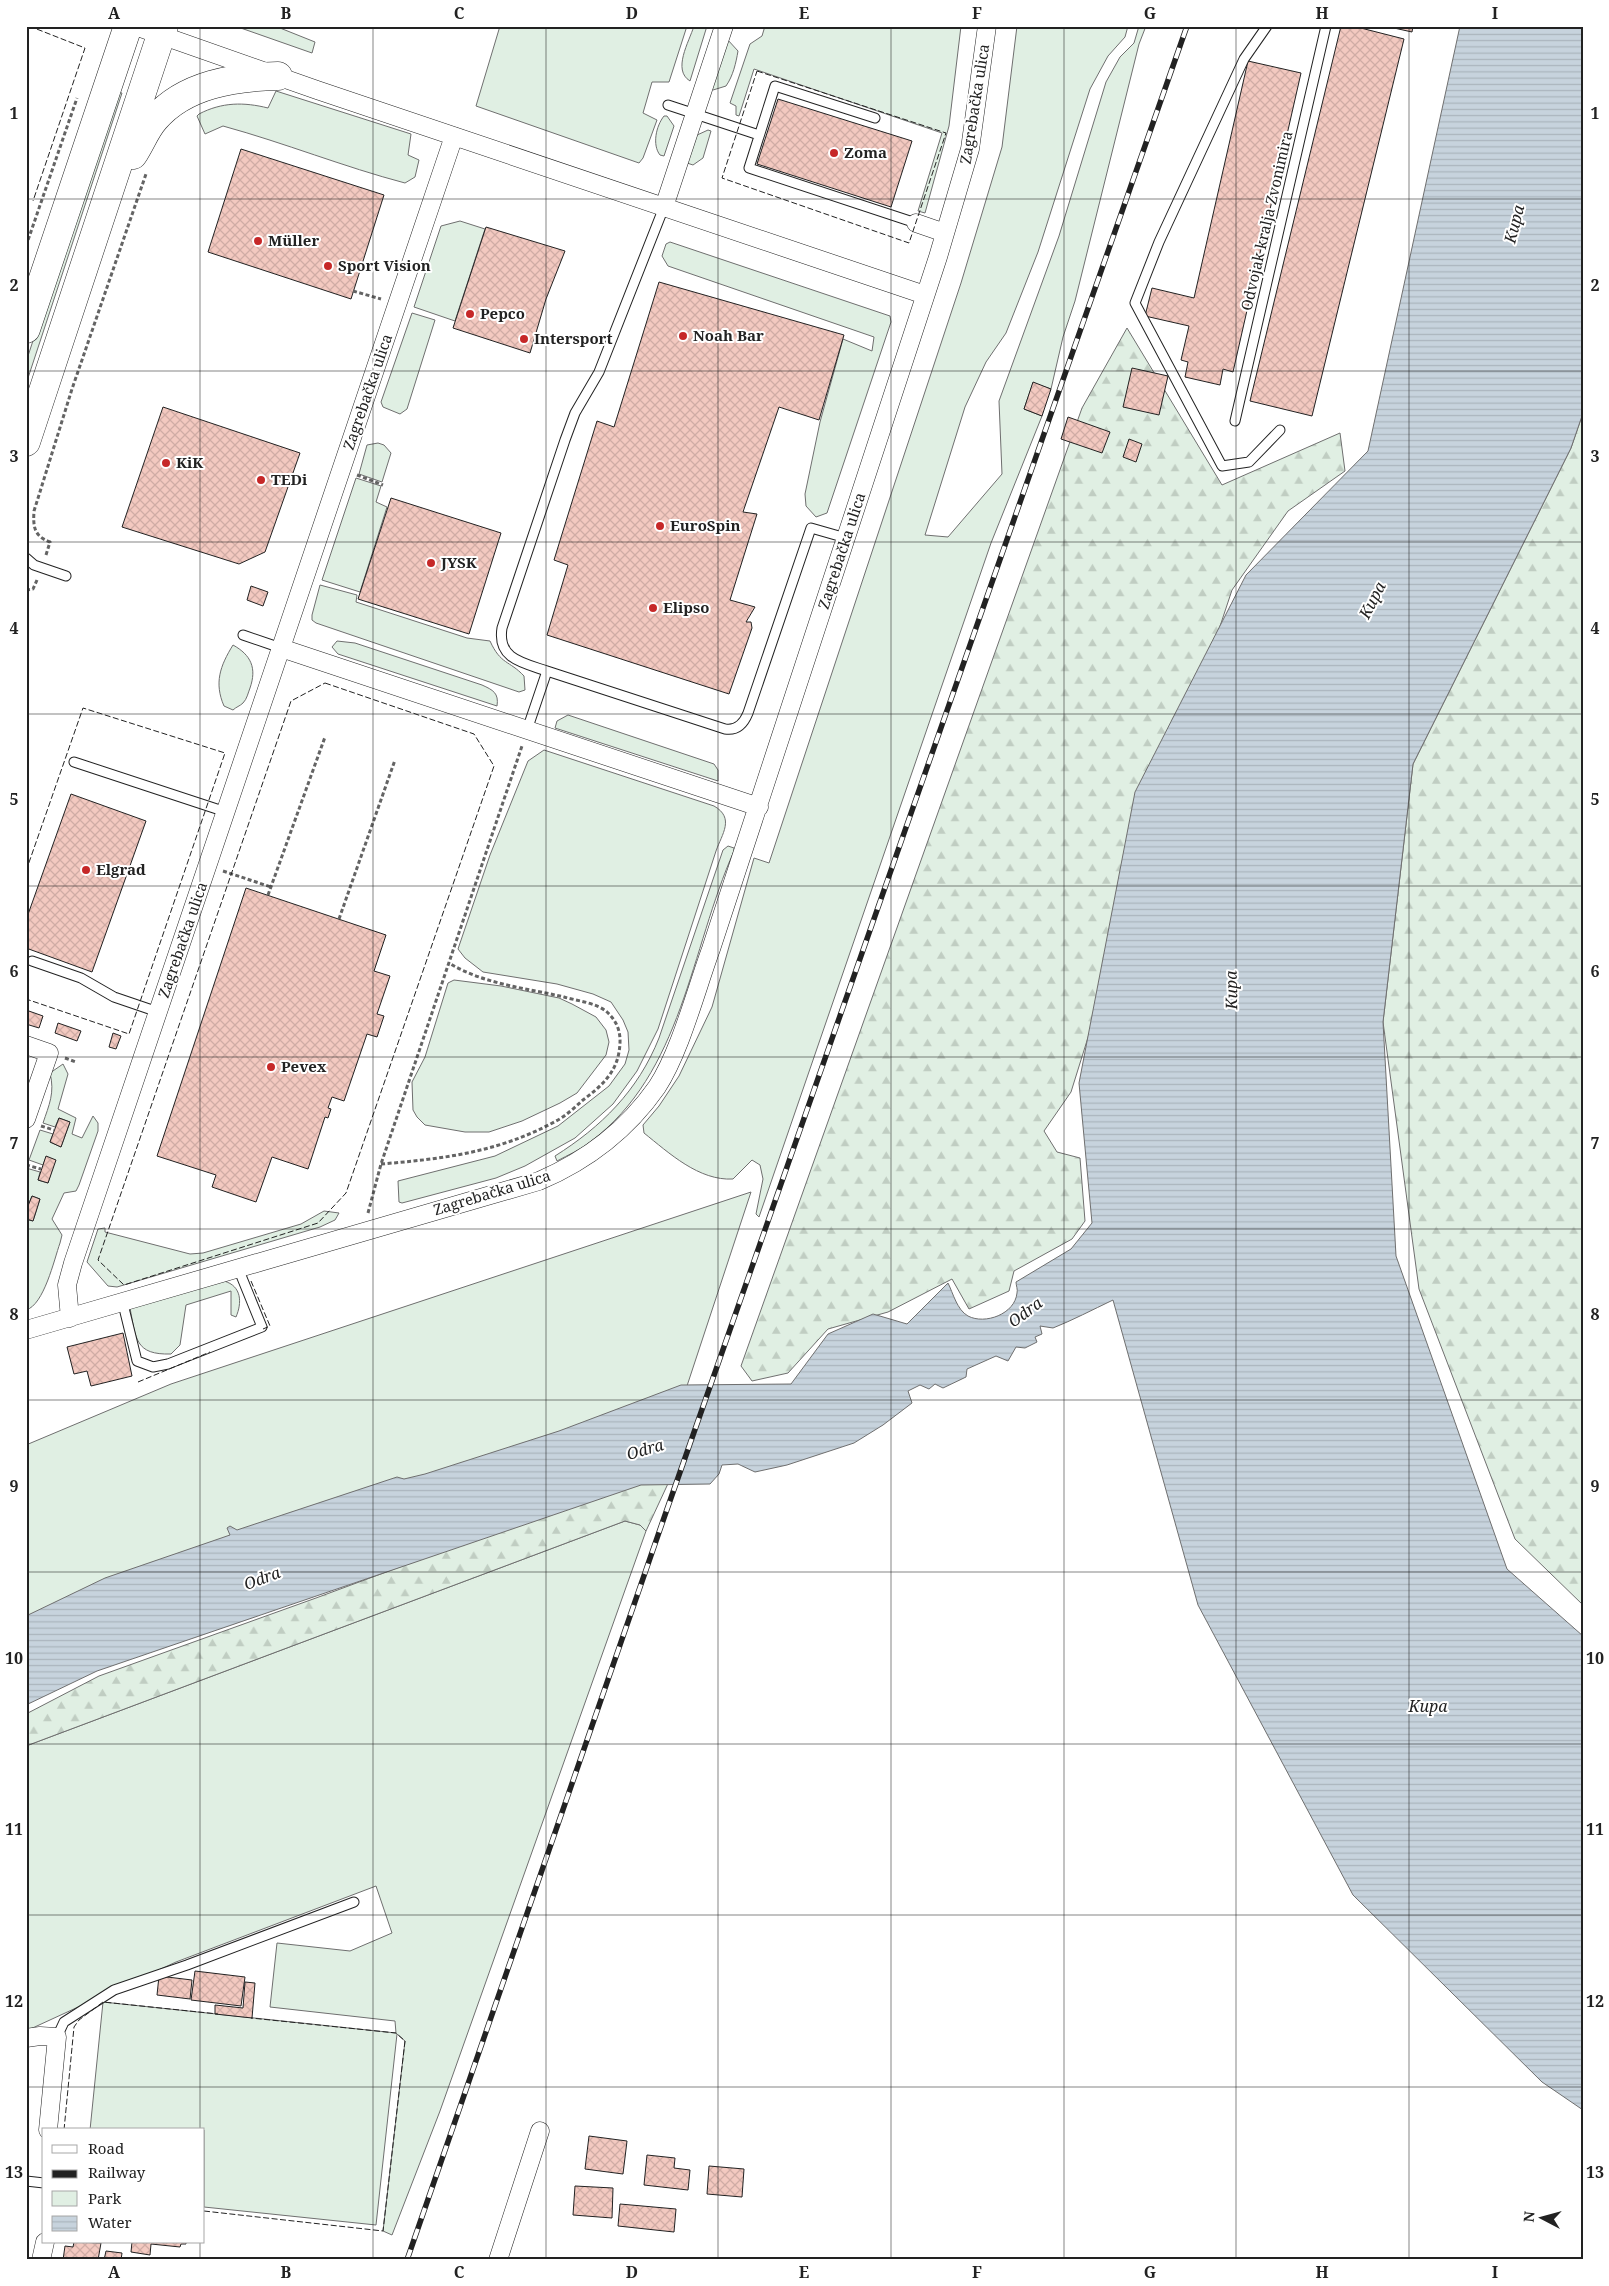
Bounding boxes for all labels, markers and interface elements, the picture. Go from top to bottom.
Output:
text: A [108,2,121,24]
text: B [281,2,292,24]
text: C [454,2,465,24]
text: D [626,2,638,24]
text: E [799,2,809,24]
text: F [972,2,982,24]
text: G [1144,2,1156,24]
text: H [1315,2,1329,24]
text: I [1492,2,1498,24]
street label: Zagrebačka ulica [955,42,993,165]
text: 1 [9,102,19,124]
text: 1 [1590,102,1600,124]
street label: Odvojak kralja Zvonimira [1236,129,1296,313]
place label: Zoma [844,142,887,162]
marker: Zoma [828,147,840,159]
water label: Kupa [1498,202,1530,247]
place label: Müller [268,230,319,250]
marker: Müller [252,235,264,247]
place label: Sport Vision [338,255,431,275]
marker: Sport Vision [322,260,334,272]
text: 2 [9,274,19,296]
text: 2 [1590,274,1600,296]
place label: Pepco [480,303,525,323]
marker: Pepco [464,308,476,320]
place label: Noah Bar [693,325,764,345]
place label: Intersport [534,328,613,348]
marker: Noah Bar [677,330,689,342]
street label: Zagrebačka ulica [338,331,396,452]
marker: Intersport [518,333,530,345]
text: 3 [9,445,19,467]
text: 3 [1590,445,1600,467]
place label: KiK [176,452,204,472]
marker: KiK [160,457,172,469]
place label: TEDi [271,469,308,489]
marker: TEDi [255,474,267,486]
street label: Zagrebačka ulica [813,490,869,612]
place label: EuroSpin [670,515,741,535]
marker: EuroSpin [654,520,666,532]
place label: JYSK [440,552,478,572]
marker: JYSK [425,557,437,569]
water label: Kupa [1353,577,1391,623]
place label: Elipso [663,597,709,617]
marker: Elipso [647,602,659,614]
text: 4 [9,617,19,639]
text: 4 [1590,617,1600,639]
text: 5 [9,788,19,810]
text: 5 [1590,788,1600,810]
place label: Elgrad [96,859,146,879]
marker: Elgrad [80,864,92,876]
street label: Zagrebačka ulica [153,879,211,1000]
text: 6 [9,960,19,982]
text: 6 [1590,960,1600,982]
water label: Kupa [1220,970,1242,1011]
place label: Pevex [281,1056,327,1076]
marker: Pevex [265,1061,277,1073]
text: 7 [9,1132,19,1154]
text: 7 [1590,1132,1600,1154]
street label: Zagrebačka ulica [431,1165,553,1219]
water label: Odra [1003,1291,1047,1332]
text: 8 [9,1303,19,1325]
text: 8 [1590,1303,1600,1325]
water label: Odra [624,1433,667,1465]
text: 9 [9,1475,19,1497]
text: 9 [1590,1475,1600,1497]
water label: Odra [241,1561,284,1595]
text: 10 [5,1647,23,1669]
text: 10 [1586,1647,1604,1669]
water label: Kupa [1408,1695,1448,1717]
text: 11 [5,1818,23,1840]
text: 11 [1586,1818,1604,1840]
text: 12 [5,1990,23,2012]
text: 12 [1586,1990,1604,2012]
legend [42,2128,205,2244]
text: Road [88,2138,124,2158]
text: 13 [5,2161,23,2183]
text: 13 [1586,2161,1604,2183]
text: Railway [88,2162,146,2182]
text: Park [88,2188,122,2208]
north arrow [1516,2194,1566,2244]
text: N [1519,2210,1539,2223]
text: Water [88,2212,131,2232]
text: A [108,2261,121,2283]
text: B [281,2261,292,2283]
text: C [454,2261,465,2283]
text: D [626,2261,638,2283]
text: E [799,2261,809,2283]
text: F [972,2261,982,2283]
text: G [1144,2261,1156,2283]
text: H [1315,2261,1329,2283]
text: I [1492,2261,1498,2283]

